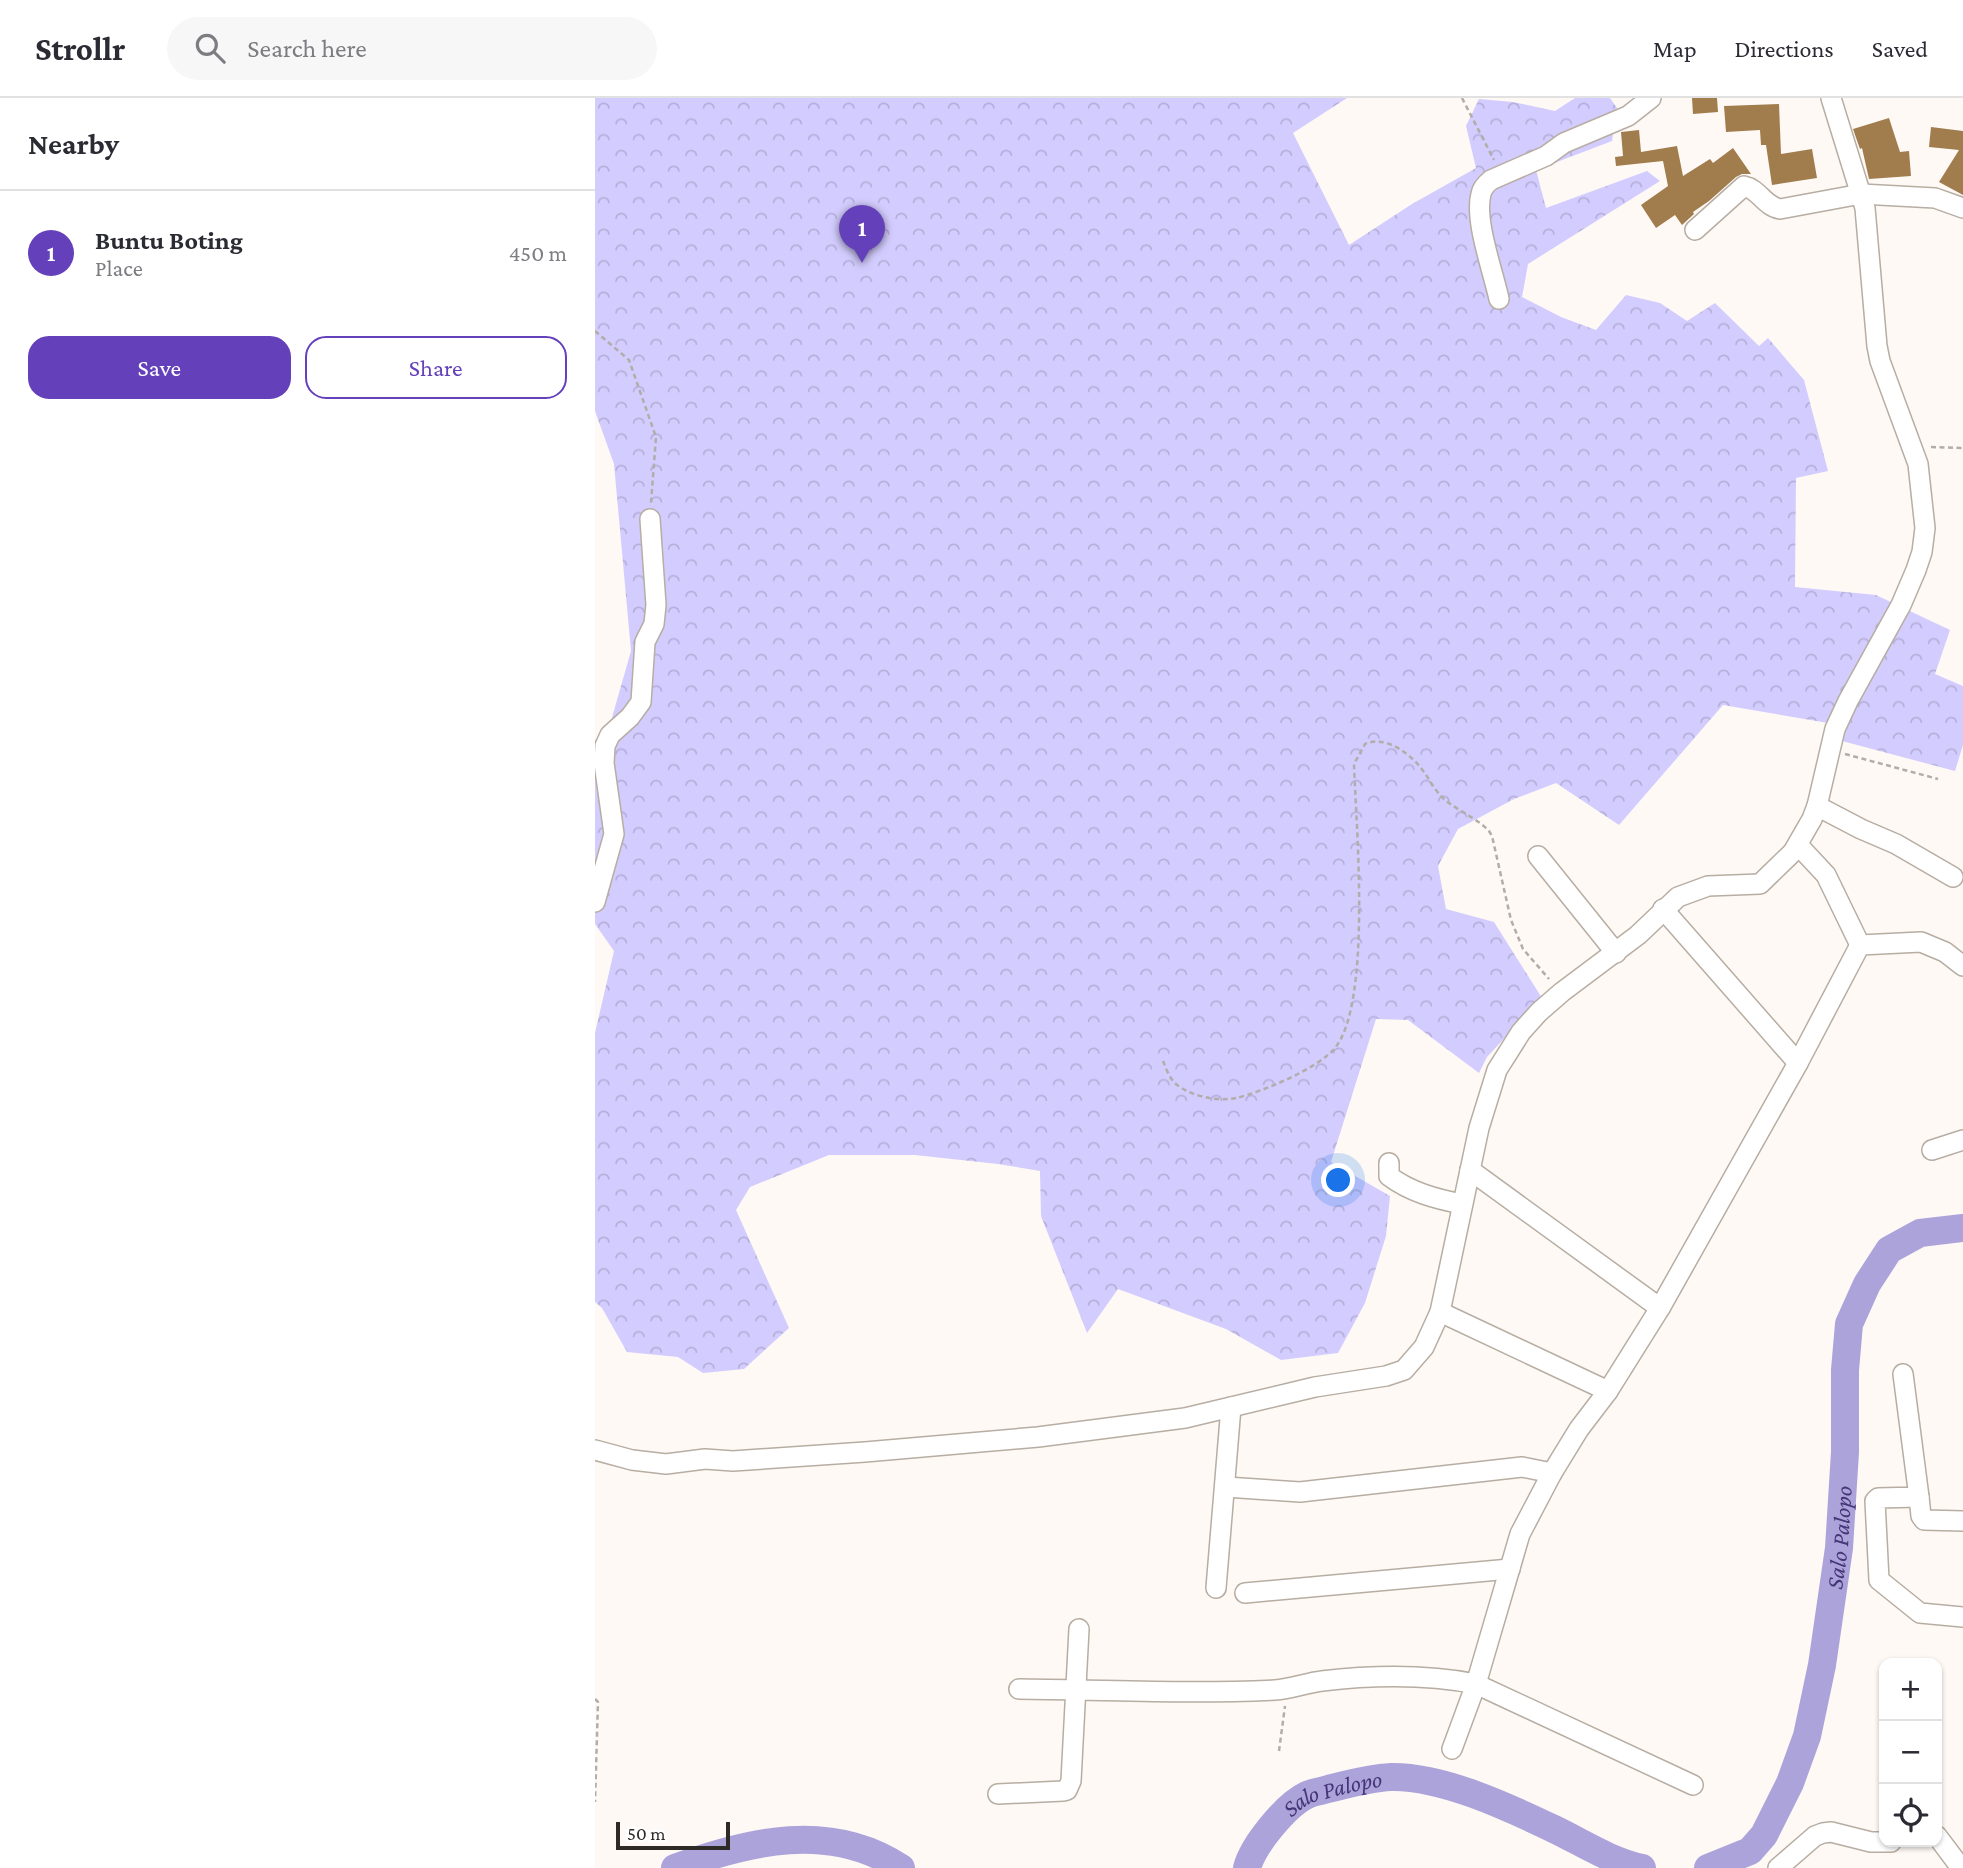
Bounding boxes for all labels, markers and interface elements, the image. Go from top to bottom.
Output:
search box [167,17,657,80]
icon: search [191,29,229,67]
text: Strollr [35,30,125,67]
text: Search here [247,34,367,63]
text: Map [1653,35,1697,62]
text: Directions [1735,35,1834,62]
text: Saved [1872,35,1928,62]
text: Nearby [28,127,119,160]
pin: 1 [839,205,885,263]
text: Buntu Boting [95,226,243,255]
text: 1 [47,240,55,266]
text: 450 m [509,240,567,266]
text: Place [95,255,143,281]
button: Save [28,336,291,399]
button: Share [305,336,567,399]
your location [1321,1163,1355,1197]
water label: Salo Palopo [1820,1485,1856,1591]
map controls [1879,1658,1942,1847]
button: + [1879,1658,1942,1721]
button: − [1879,1721,1942,1784]
water label: Salo Palopo [1276,1764,1383,1821]
button: locate [1879,1784,1942,1847]
scale bar [616,1819,730,1851]
text: 50 m [627,1823,666,1844]

